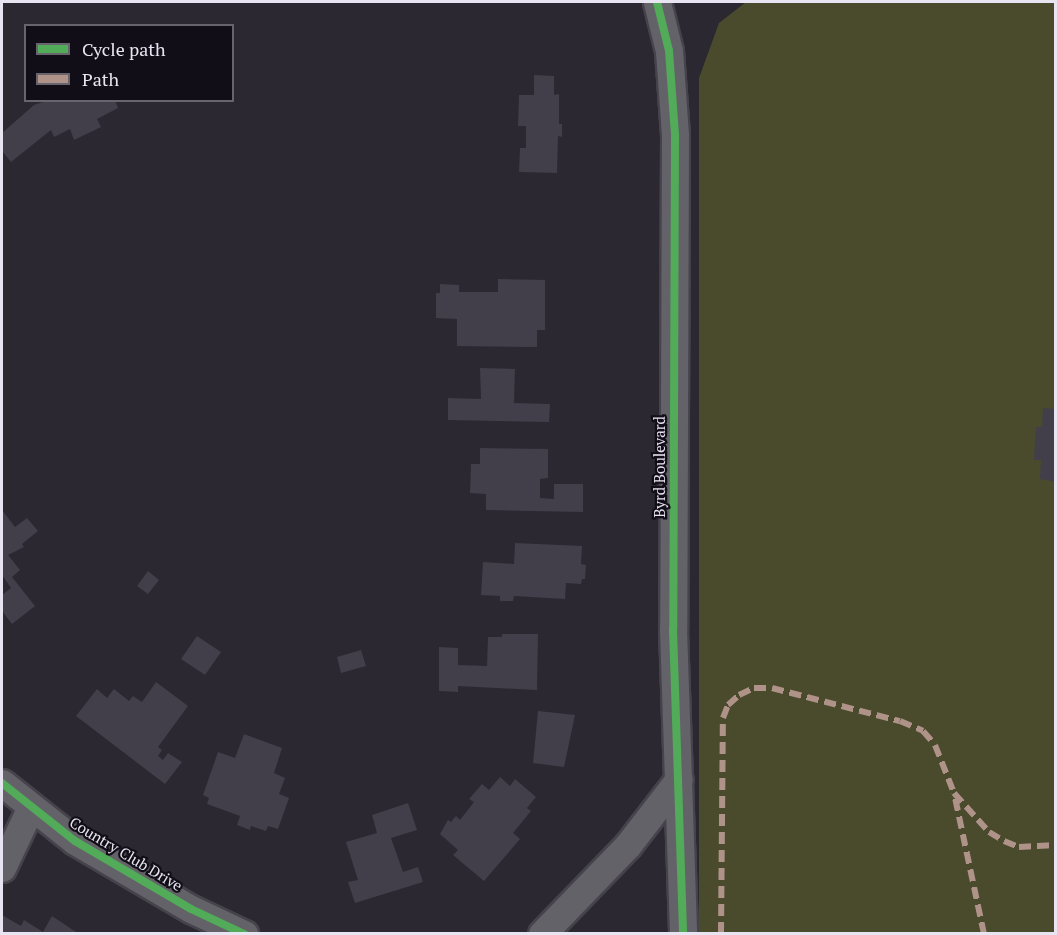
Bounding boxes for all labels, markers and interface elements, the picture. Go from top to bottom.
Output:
legend [24,24,234,102]
text: Cycle path [82,37,166,61]
text: Path [82,67,119,91]
street label: Byrd Boulevard [651,416,669,518]
street label: Country Club Drive [66,813,186,895]

